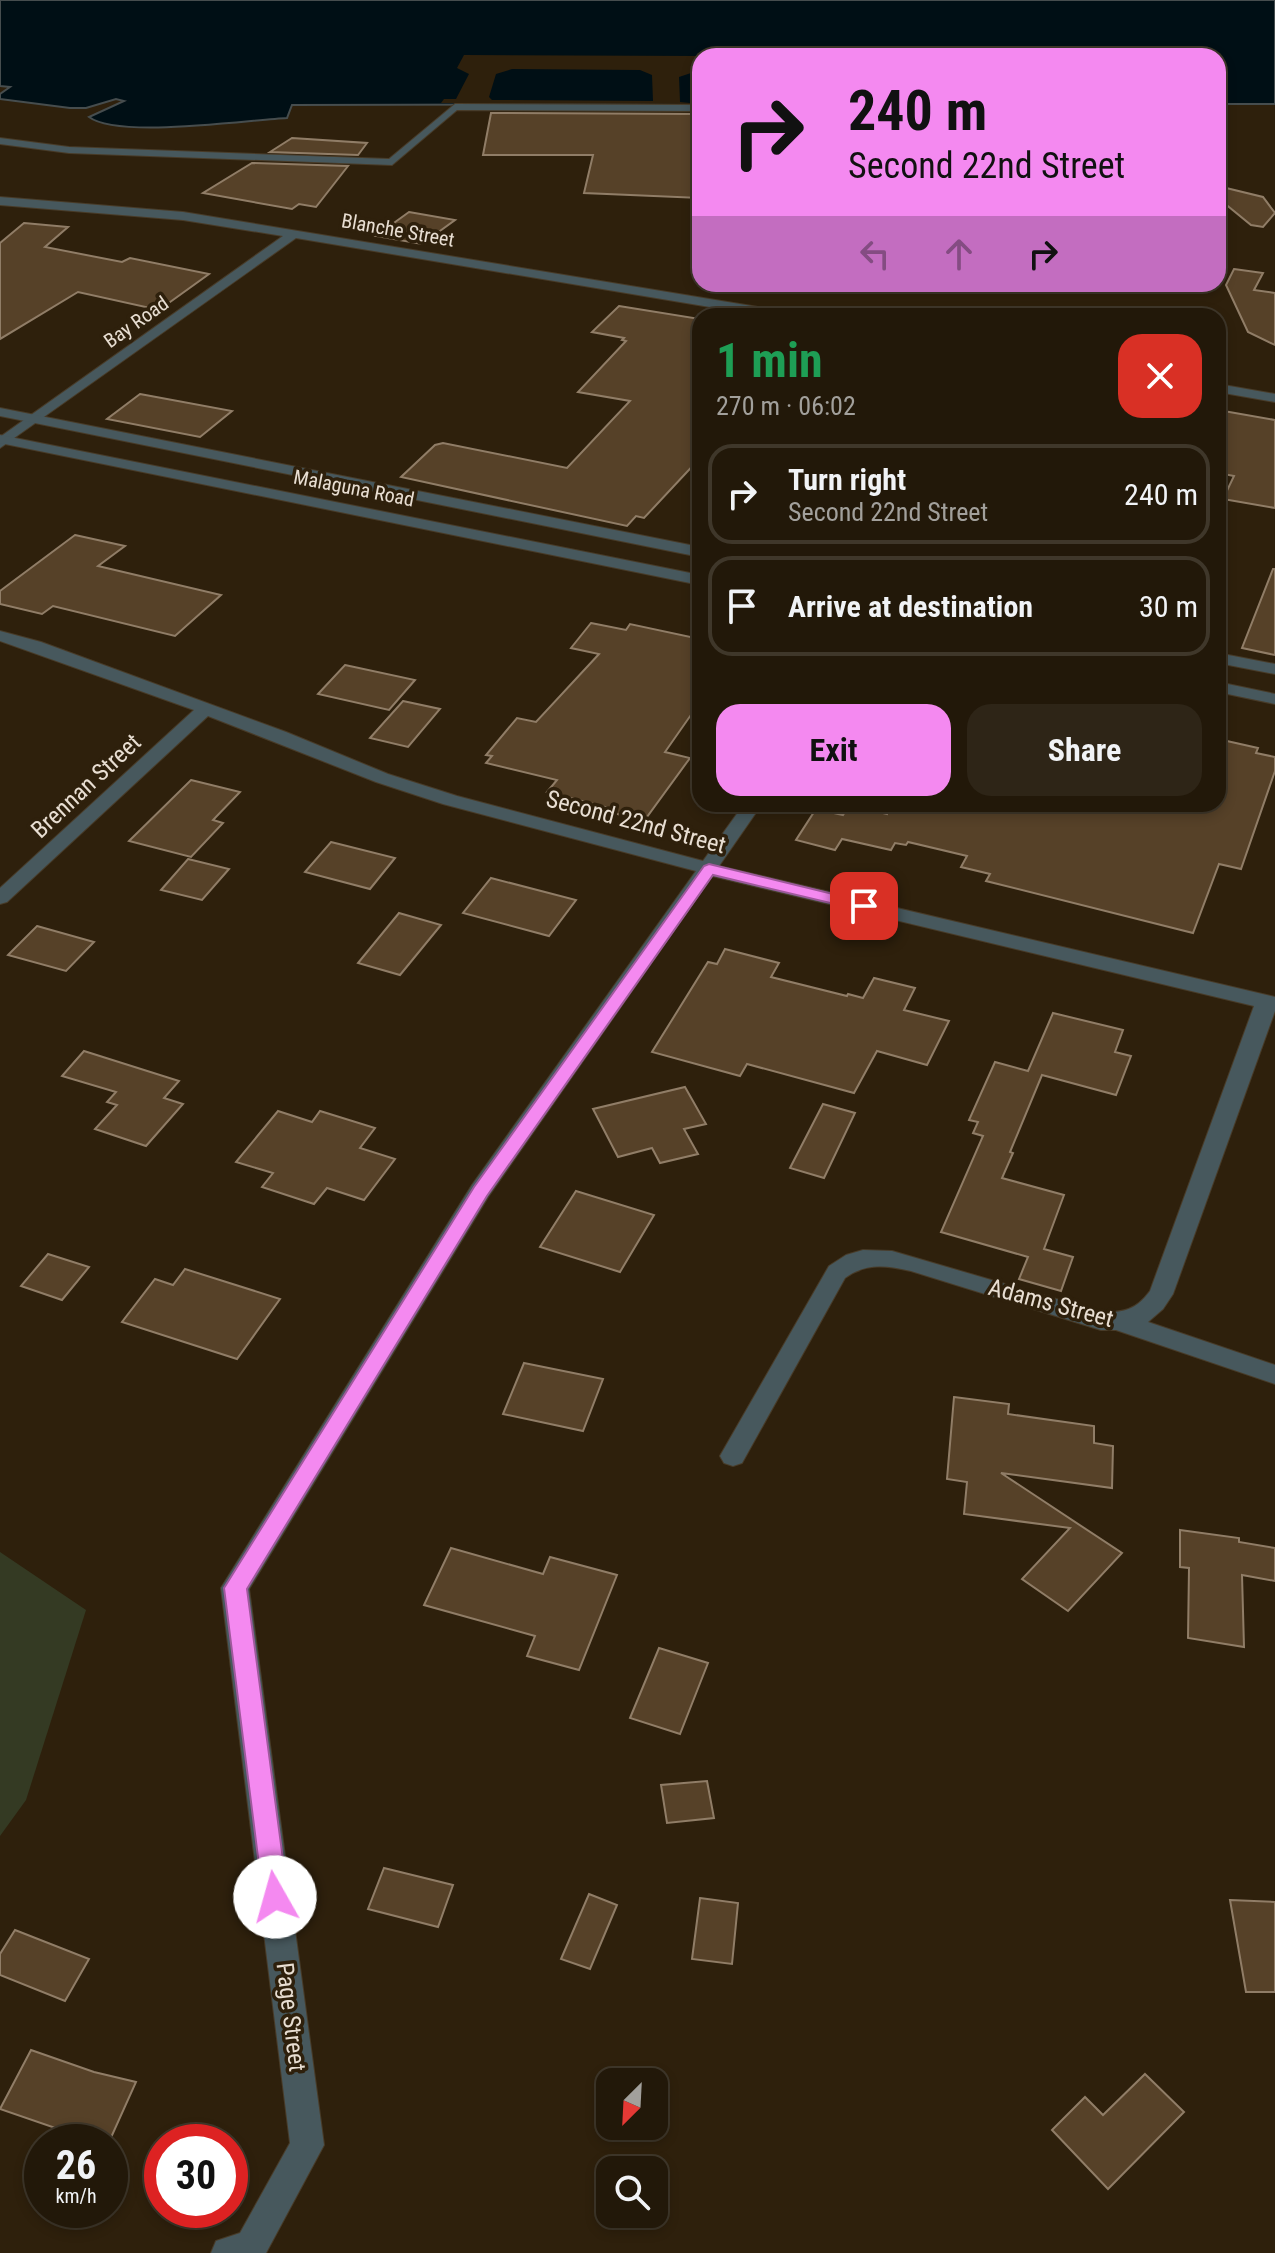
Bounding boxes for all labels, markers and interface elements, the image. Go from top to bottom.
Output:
text: 240 m [848,78,987,144]
icon: right [716,80,820,184]
text: Second 22nd Street [848,145,1125,187]
street label: Blanche Street [340,208,457,252]
icon: left [853,232,897,276]
icon: ahead [937,232,981,276]
icon: right [1021,232,1065,276]
street label: Bay Road [99,291,173,353]
text: 1 min [716,332,823,389]
button: close [1118,334,1202,418]
text: 270 m · 06:02 [716,391,856,421]
text: Turn right [788,462,906,497]
street label: Malaguna Road [292,465,416,511]
icon: right [720,472,764,516]
text: 240 m [1124,477,1198,512]
text: Second 22nd Street [788,497,988,527]
icon: arrive [720,584,764,628]
text: Arrive at destination [788,589,1033,624]
text: 30 m [1139,589,1198,624]
button: Exit [716,704,951,796]
button: Share [967,704,1202,796]
street label: Brennan Street [25,728,147,844]
street label: Second 22nd Street [543,785,729,859]
pin [830,872,898,940]
icon: arrive [842,884,886,928]
street label: Adams Street [986,1273,1116,1333]
position arrow [233,1855,317,1939]
street label: Page Street [270,1961,312,2073]
north arrow [596,2068,668,2140]
map controls [596,2068,668,2228]
speed limit sign: 30 [144,2124,248,2228]
text: 26 [56,2142,96,2189]
button: search [596,2156,668,2228]
text: km/h [55,2184,97,2208]

